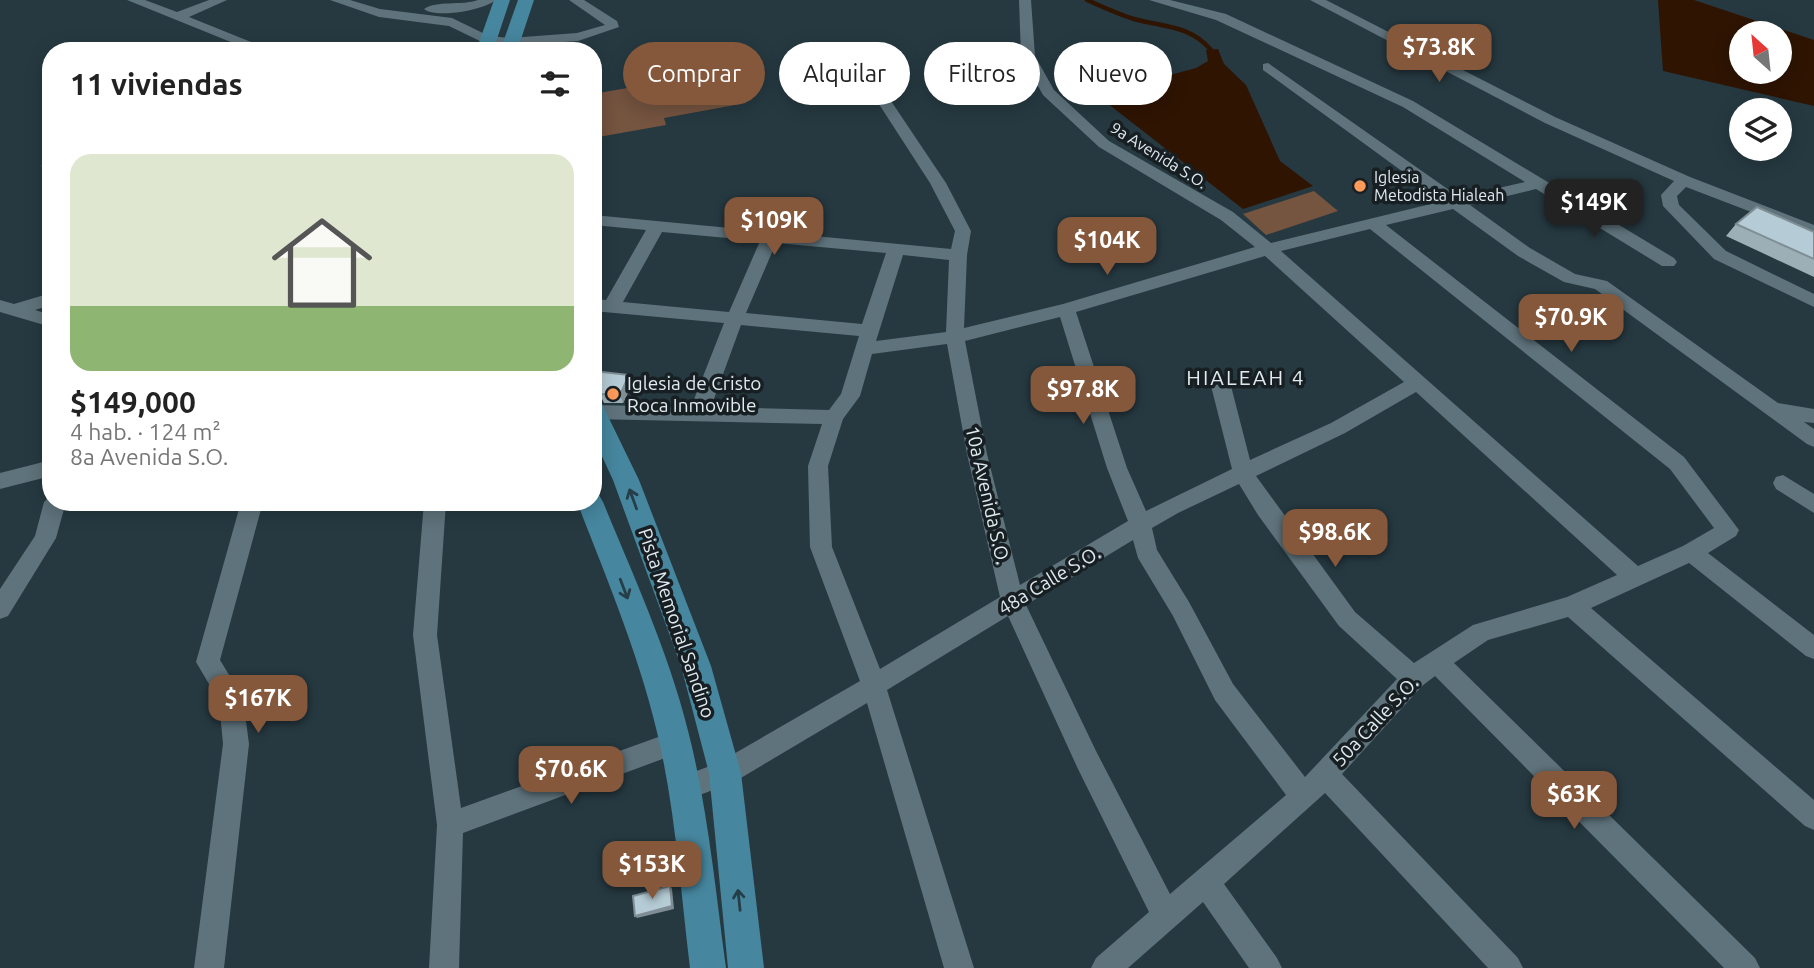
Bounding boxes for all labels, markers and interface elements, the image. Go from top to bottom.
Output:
north arrow [1729,21,1792,84]
map controls [1729,21,1792,161]
pin: $73.8K [1382,24,1496,84]
text: $73.8K [1403,34,1475,59]
chip: Comprar [623,42,765,105]
chip: Alquilar [779,42,910,105]
chip: Filtros [924,42,1040,105]
chip: Nuevo [1054,42,1172,105]
icon: filters [536,65,574,103]
text: 11 viviendas [70,67,243,101]
button: layers [1729,98,1792,161]
street label: 9a Avenida S.O. [1108,118,1210,192]
place label: Iglesia Metodista Hialeah [1374,168,1504,204]
marker: Iglesia Metodista Hialeah [1352,178,1368,194]
pin: $149K [1545,180,1643,239]
text: $149K [1560,189,1628,214]
pin: $109K [725,198,823,257]
icon: home [259,200,385,326]
text: $109K [740,207,808,232]
pin: $104K [1058,218,1156,277]
text: $104K [1073,227,1141,252]
pin: $70.9K [1514,294,1628,354]
text: $70.9K [1535,304,1607,329]
district label: HIALEAH 4 [1186,365,1306,389]
pin: $97.8K [1026,366,1140,426]
place label: Iglesia de Cristo Roca Inmovible [627,372,761,416]
text: $97.8K [1047,376,1119,401]
text: $149,000 [70,385,196,419]
marker: Iglesia de Cristo Roca Inmovible [605,386,621,402]
text: 4 hab. · 124 m² [70,419,221,444]
street label: 10a Avenida S.O. [961,424,1015,566]
text: 8a Avenida S.O. [70,444,228,469]
one-way arrow [626,489,639,511]
pin: $98.6K [1278,510,1392,569]
text: $98.6K [1299,519,1371,544]
street label: Pista Memorial Sandino [634,525,720,721]
street label: 48a Calle S.O. [994,541,1104,619]
one-way arrow [619,577,632,599]
street label: 50a Calle S.O. [1328,671,1422,771]
pin: $167K [209,676,307,735]
text: $167K [224,685,292,710]
pin: $70.6K [514,746,628,806]
text: $70.6K [535,756,607,781]
pin: $63K [1533,772,1615,831]
text: $63K [1547,781,1601,806]
pin: $153K [603,842,701,901]
text: $153K [618,851,686,876]
one-way arrow [732,889,745,912]

